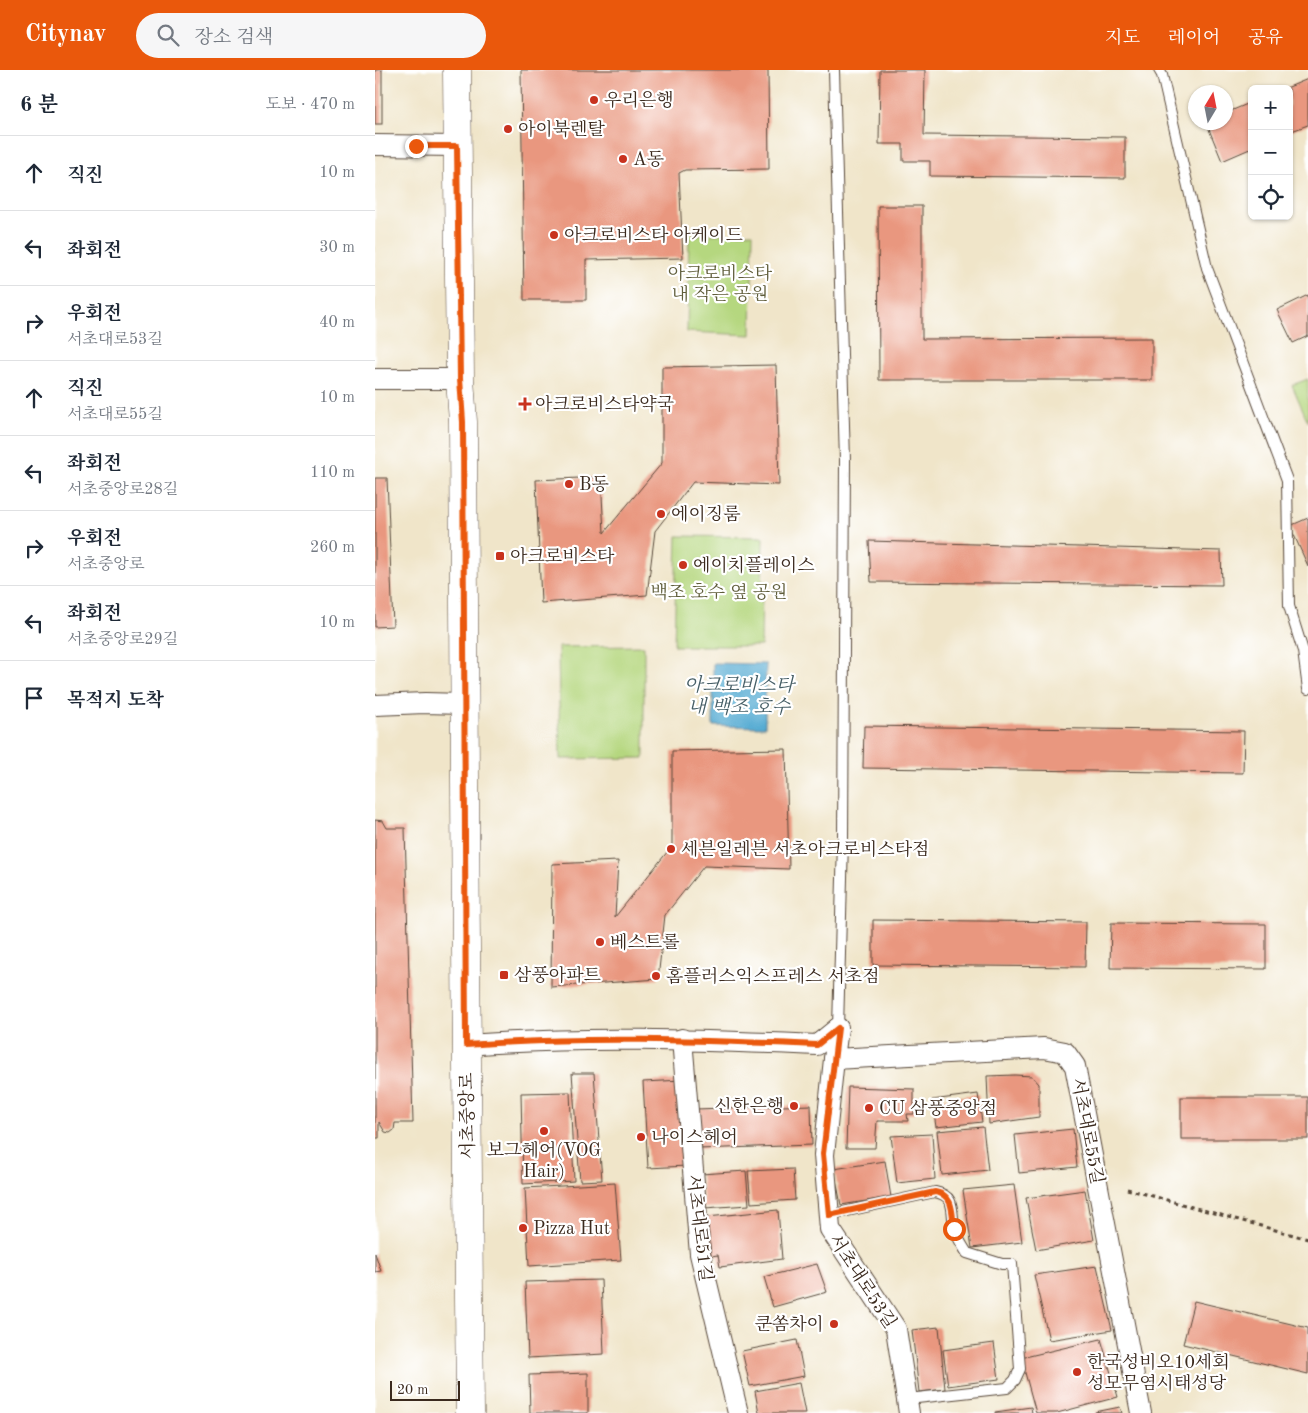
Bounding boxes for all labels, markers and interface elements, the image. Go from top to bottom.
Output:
search box [136,13,486,58]
icon: search [154,21,182,49]
text: Citynav [25,23,106,47]
text: 장소 검색 [194,29,273,48]
text: 지도 [1105,29,1140,47]
text: 레이어 [1168,29,1220,47]
text: 공유 [1248,29,1283,47]
north arrow [1188,85,1233,130]
map controls [1248,85,1293,220]
button: + [1248,85,1293,130]
place label: 우리은행 [604,91,674,110]
marker: 우리은행 [588,94,600,106]
text: 6 분 [20,95,58,116]
text: 도보 · 470 m [266,97,355,113]
place label: 아이북렌탈 [518,119,606,139]
marker: 아이북렌탈 [502,123,514,135]
button: − [1248,130,1293,175]
route end [405,135,428,158]
place label: A동 [633,150,664,169]
marker: A동 [617,153,629,165]
icon: ahead [20,159,48,187]
text: 10 m [319,165,355,181]
text: 직진 [67,167,104,186]
button: locate [1248,175,1293,220]
place label: 아크로비스타 아케이드 [564,225,744,245]
marker: 아크로비스타 아케이드 [548,229,560,241]
icon: left [20,234,48,262]
text: 30 m [319,240,355,256]
text: 좌회전 [67,242,122,261]
park label: 아크로비스타 내 작은 공원 [668,263,773,304]
text: 우회전 [67,305,122,324]
icon: right [20,309,48,337]
text: 40 m [319,315,355,331]
text: 서초대로53길 [67,332,163,348]
text: 직진 [67,380,104,399]
icon: ahead [20,384,48,412]
text: 10 m [319,390,355,406]
place label: 아크로비스타약국 [535,394,674,414]
marker: 아크로비스타약국 [519,398,531,410]
text: 서초대로55길 [67,407,163,423]
text: 좌회전 [67,455,122,474]
icon: left [20,459,48,487]
text: 110 m [310,465,355,481]
place label: B동 [579,475,609,494]
marker: B동 [563,478,575,490]
text: 서초중앙로28길 [67,482,178,498]
place label: 에이징룸 [671,505,741,524]
marker: 에이징룸 [655,508,667,520]
text: 우회전 [67,530,122,549]
icon: right [20,534,48,562]
text: 260 m [310,540,355,556]
place label: 아크로비스타 [510,546,615,566]
marker: 아크로비스타 [494,550,506,562]
place label: 에이치플레이스 [693,555,815,575]
text: 서초중앙로 [67,557,144,573]
marker: 에이치플레이스 [677,559,689,571]
park label: 백조 호수 옆 공원 [651,582,787,602]
text: 좌회전 [67,605,122,624]
icon: left [20,609,48,637]
text: 10 m [319,615,355,631]
text: 서초중앙로29길 [67,632,178,648]
water label: 아크로비스타 내 백조 호수 [684,674,797,718]
icon: arrive [20,684,48,712]
text: 목적지 도착 [67,692,164,711]
place label: 세븐일레븐 서초아크로비스타점 [681,839,929,859]
marker: 세븐일레븐 서초아크로비스타점 [665,843,677,855]
place label: 베스트롤 [610,933,680,952]
marker: 베스트롤 [594,936,606,948]
place label: 삼풍아파트 [514,965,602,985]
place label: 홈플러스익스프레스 서초점 [666,966,880,986]
marker: 삼풍아파트 [498,969,510,981]
marker: 홈플러스익스프레스 서초점 [650,970,662,982]
street label: 서초중앙로 [457,1072,478,1160]
street label: 서초대로55길 [1068,1076,1107,1186]
place label: 신한은행 [714,1097,784,1116]
place label: CU 삼풍중앙점 [879,1098,997,1118]
marker: 신한은행 [788,1100,800,1112]
marker: CU 삼풍중앙점 [863,1102,875,1114]
marker: 보그헤어(VOG Hair) [538,1125,550,1137]
place label: 나이스헤어 [651,1128,738,1147]
marker: 나이스헤어 [635,1131,647,1143]
place label: 보그헤어(VOG Hair) [487,1141,601,1181]
street label: 서초대로51길 [684,1173,716,1283]
route start [943,1218,966,1241]
place label: Pizza Hut [533,1220,610,1238]
marker: Pizza Hut [517,1222,529,1234]
street label: 서초대로53길 [825,1231,900,1332]
place label: 쿤쏨차이 [754,1314,824,1334]
marker: 쿤쏨차이 [828,1318,840,1330]
place label: 한국성비오10세회 성모무염시태성당 [1087,1352,1230,1393]
marker: 한국성비오10세회 성모무염시태성당 [1071,1366,1083,1378]
scale bar [390,1378,460,1401]
text: 20 m [397,1383,428,1397]

